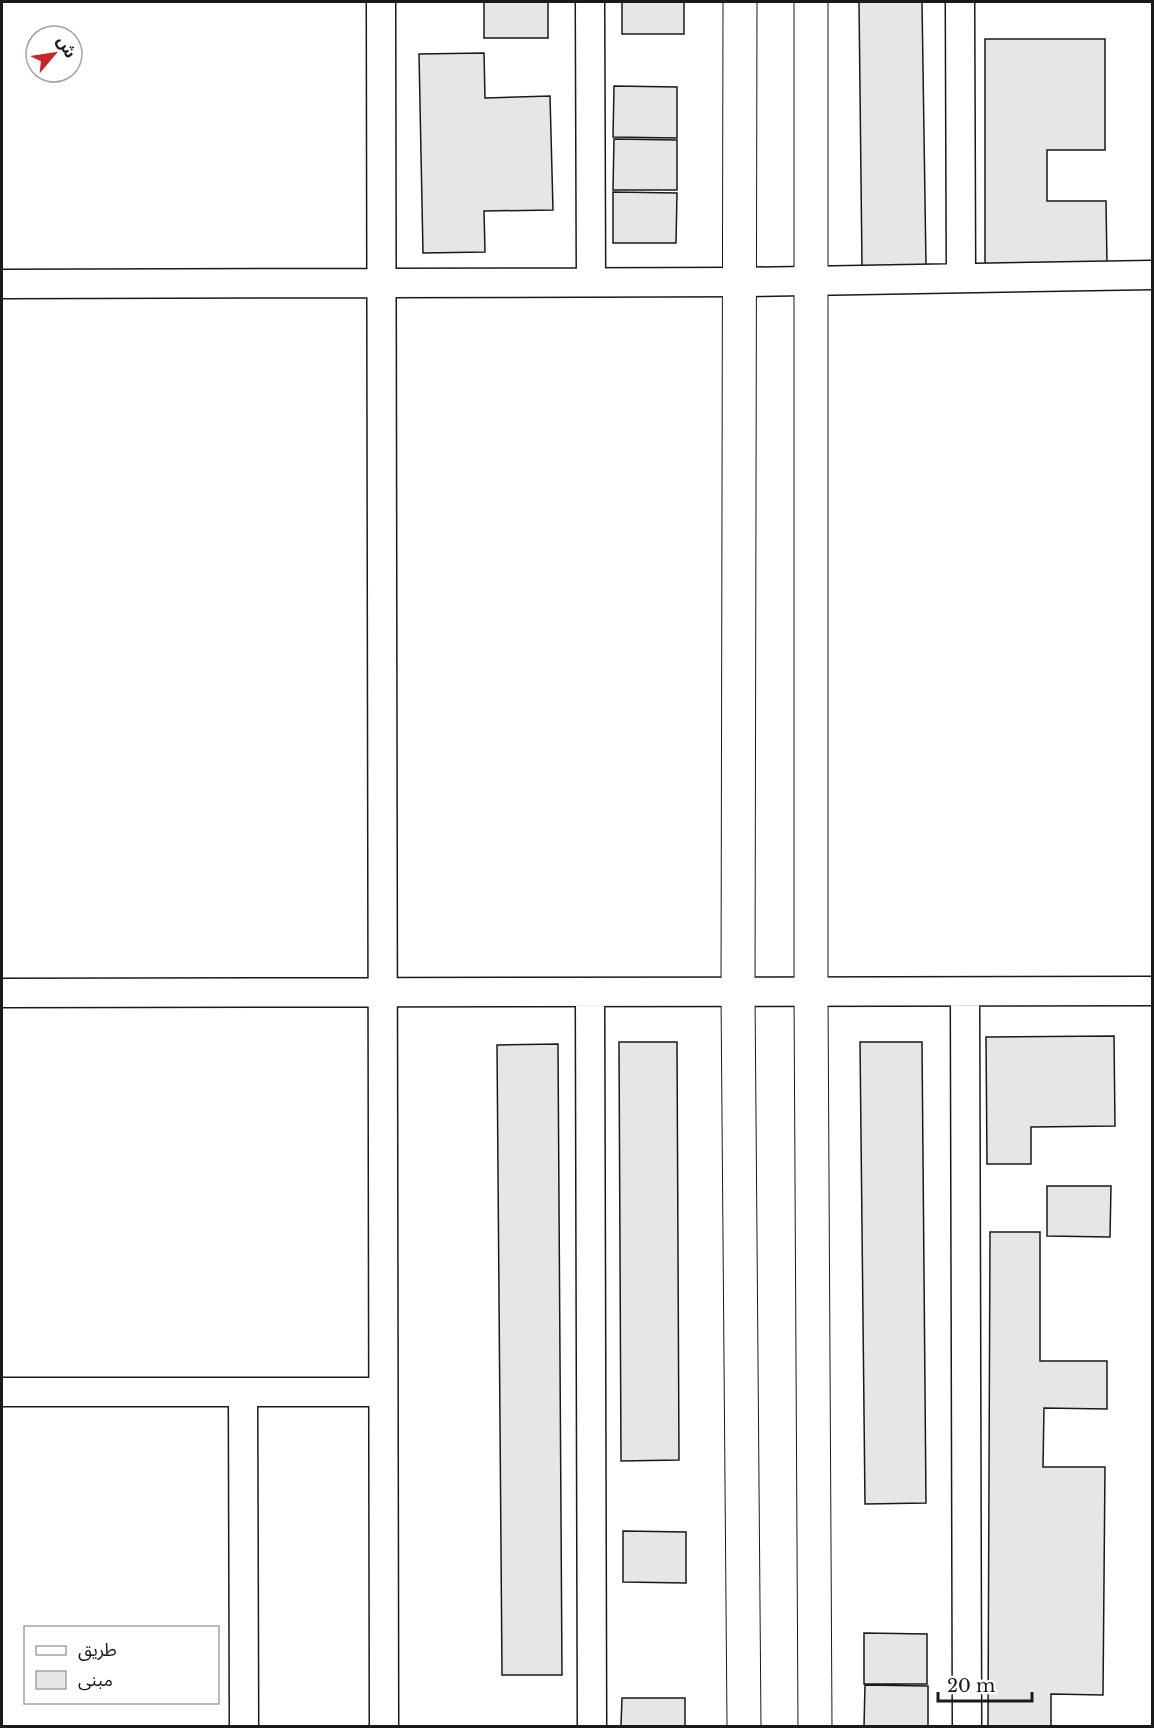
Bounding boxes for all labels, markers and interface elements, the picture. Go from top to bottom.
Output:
north arrow [24,24,84,84]
text: ش [53,32,81,61]
legend [24,1626,219,1704]
text: طريق [78,1639,117,1661]
scale bar [938,1665,1032,1703]
text: مبنى [78,1669,113,1691]
text: 20 m [947,1675,995,1697]

